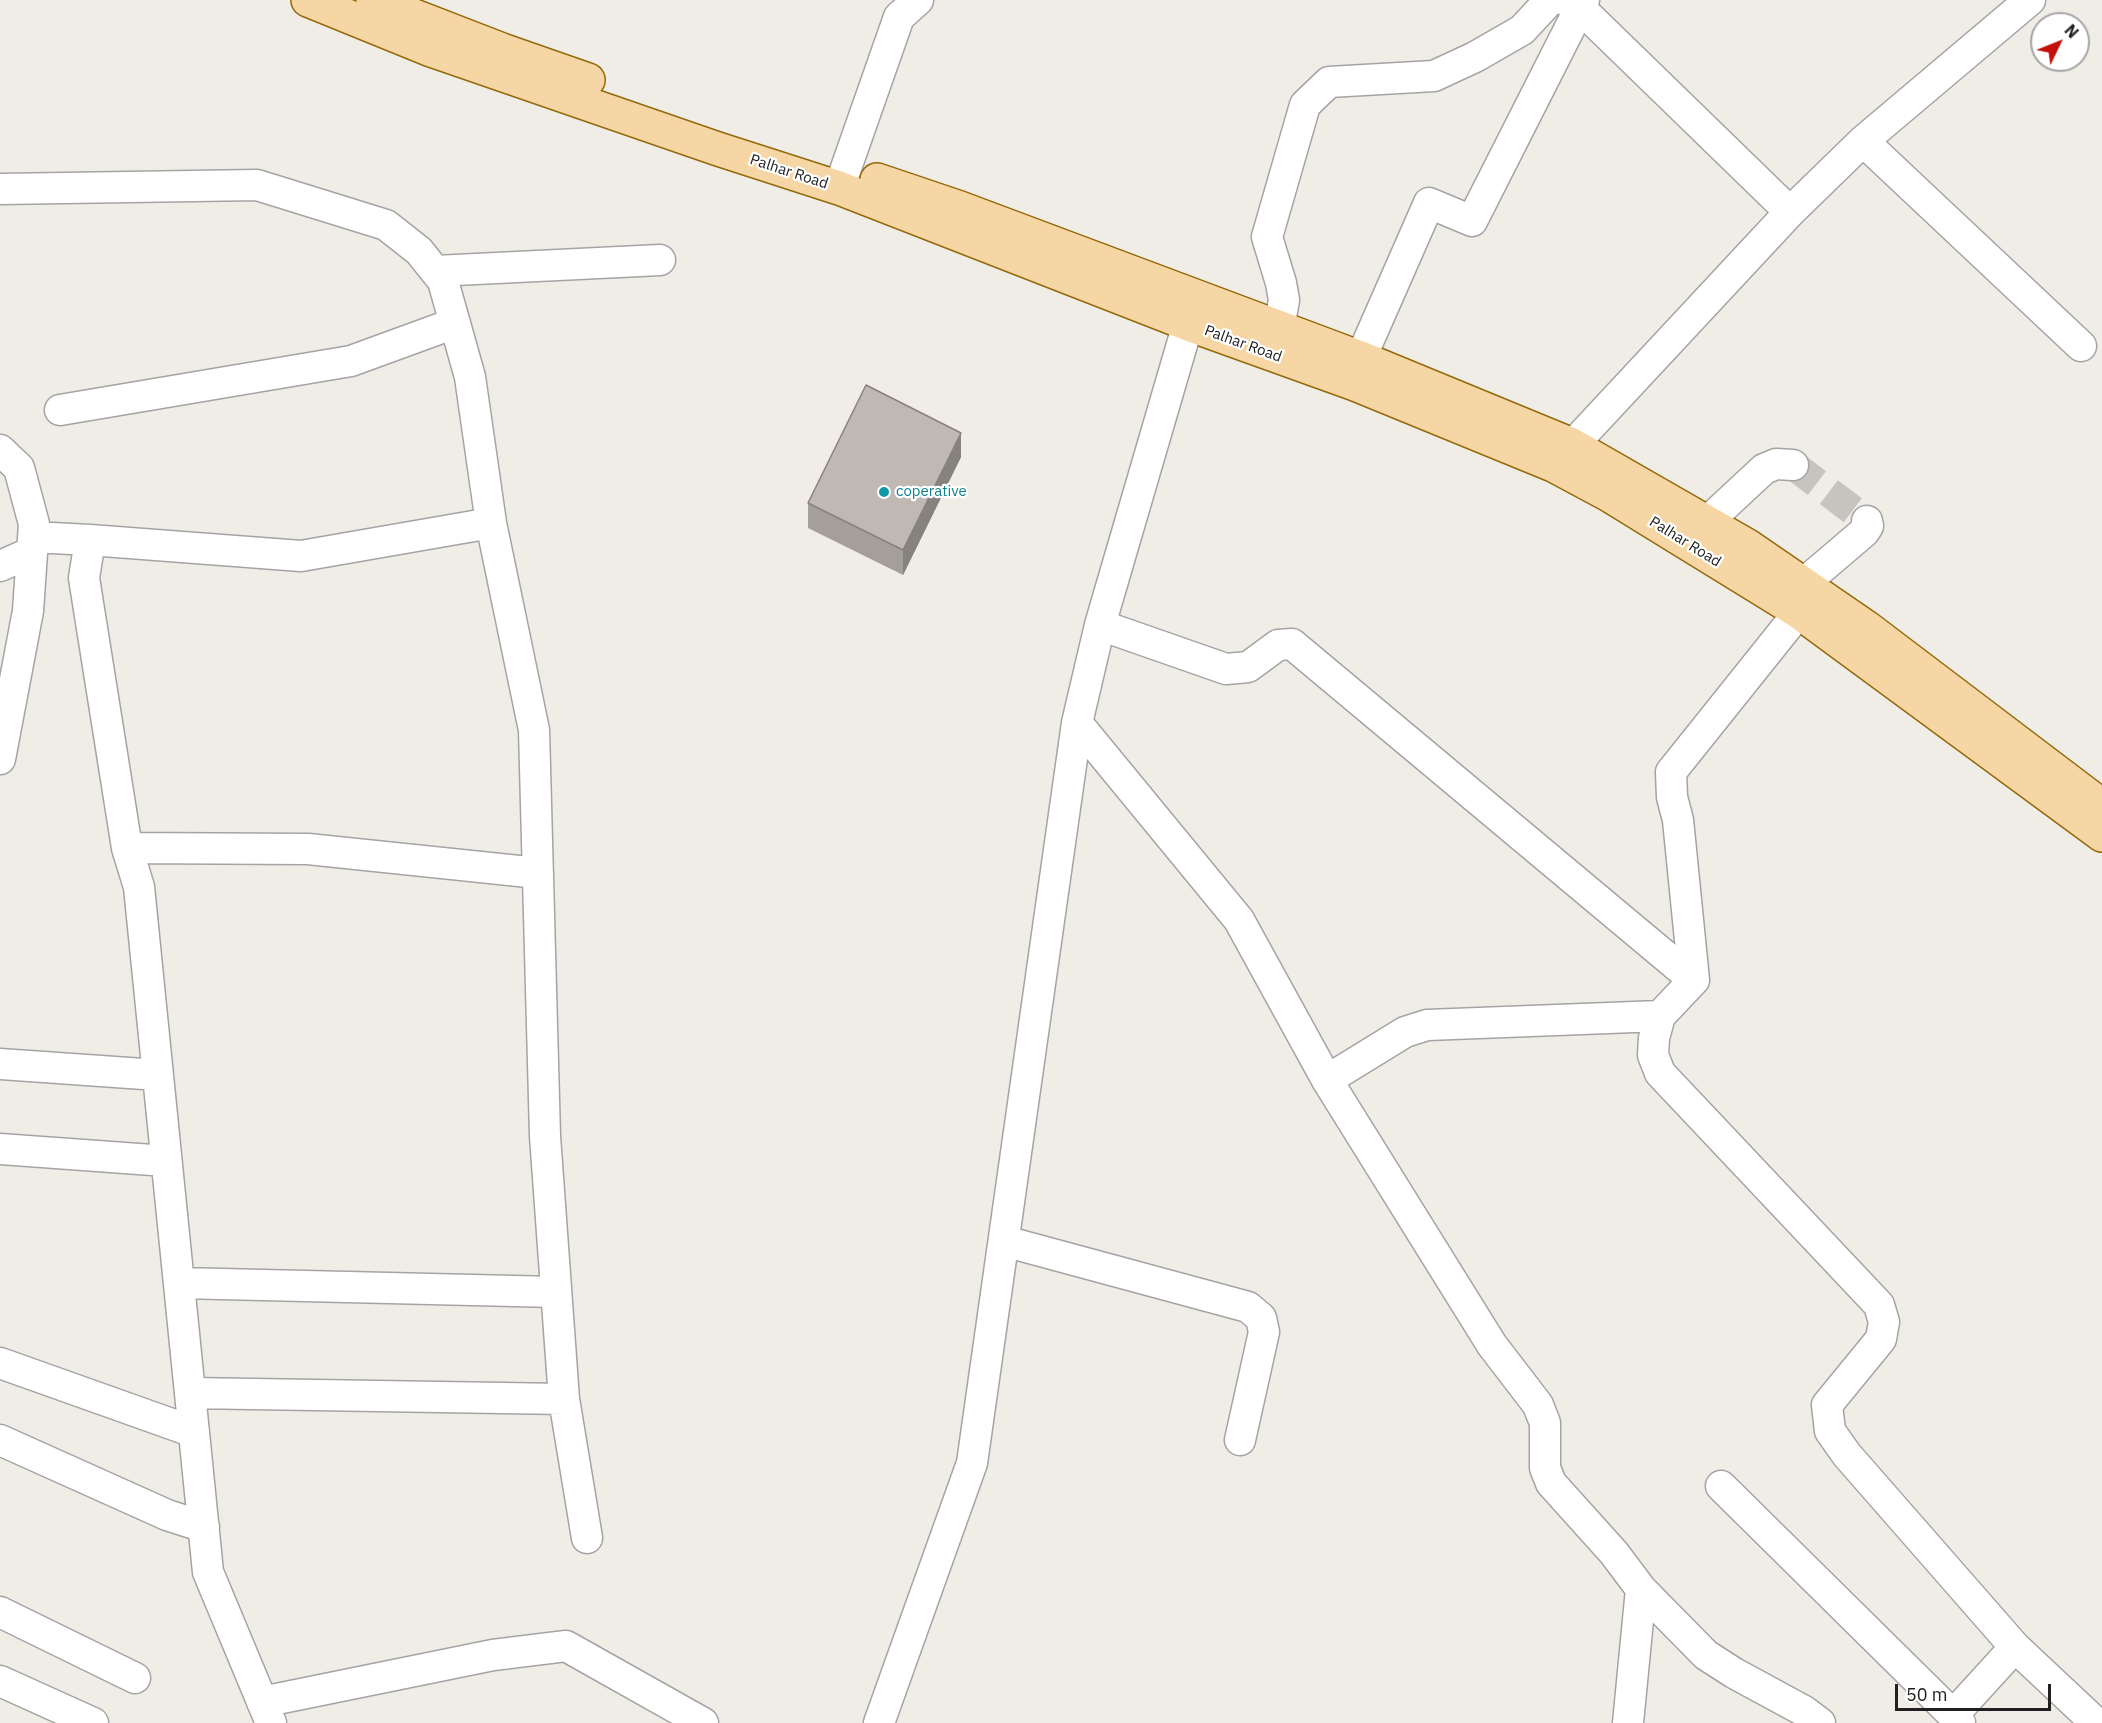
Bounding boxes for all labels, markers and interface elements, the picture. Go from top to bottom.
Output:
north arrow [2030,12,2090,72]
text: N [2060,20,2083,42]
street label: Palhar Road [748,151,830,193]
street label: Palhar Road [1202,322,1284,366]
place label: coperative [896,483,967,501]
marker: coperative [877,485,891,499]
street label: Palhar Road [1646,513,1724,571]
scale bar [1898,1672,2054,1710]
text: 50 m [1906,1683,1948,1706]

